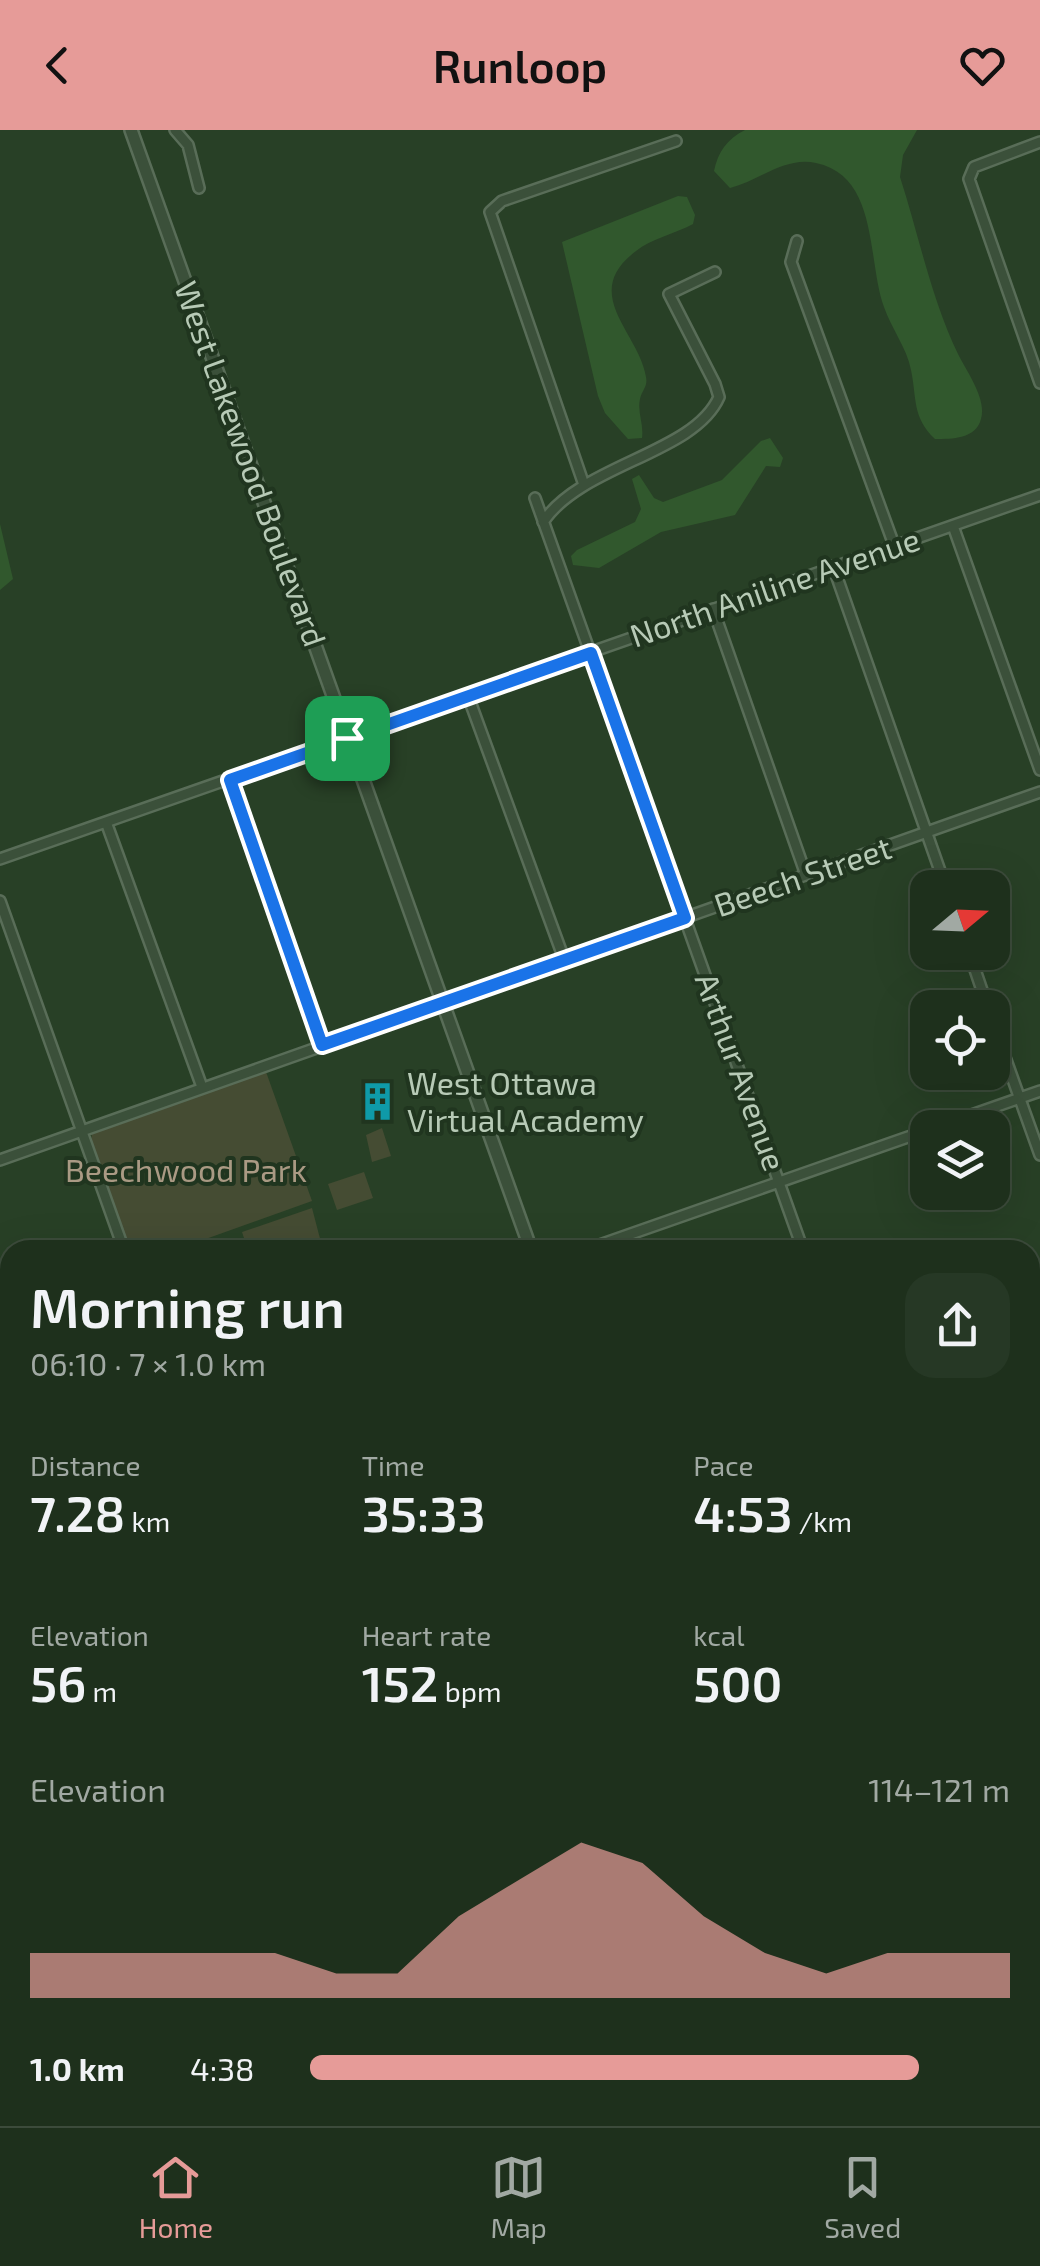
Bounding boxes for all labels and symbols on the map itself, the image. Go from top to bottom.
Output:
street label: West Lakewood Boulevard [168,276,336,651]
street label: North Aniline Avenue [624,519,924,654]
pin [305,696,390,781]
street label: Beech Street [709,827,896,923]
north arrow [910,870,1010,970]
street label: Arthur Avenue [689,967,795,1175]
place label: West Ottawa Virtual Academy [407,1063,644,1138]
building icon: West Ottawa Virtual Academy [356,1081,398,1123]
park label: Beechwood Park [65,1150,307,1188]

